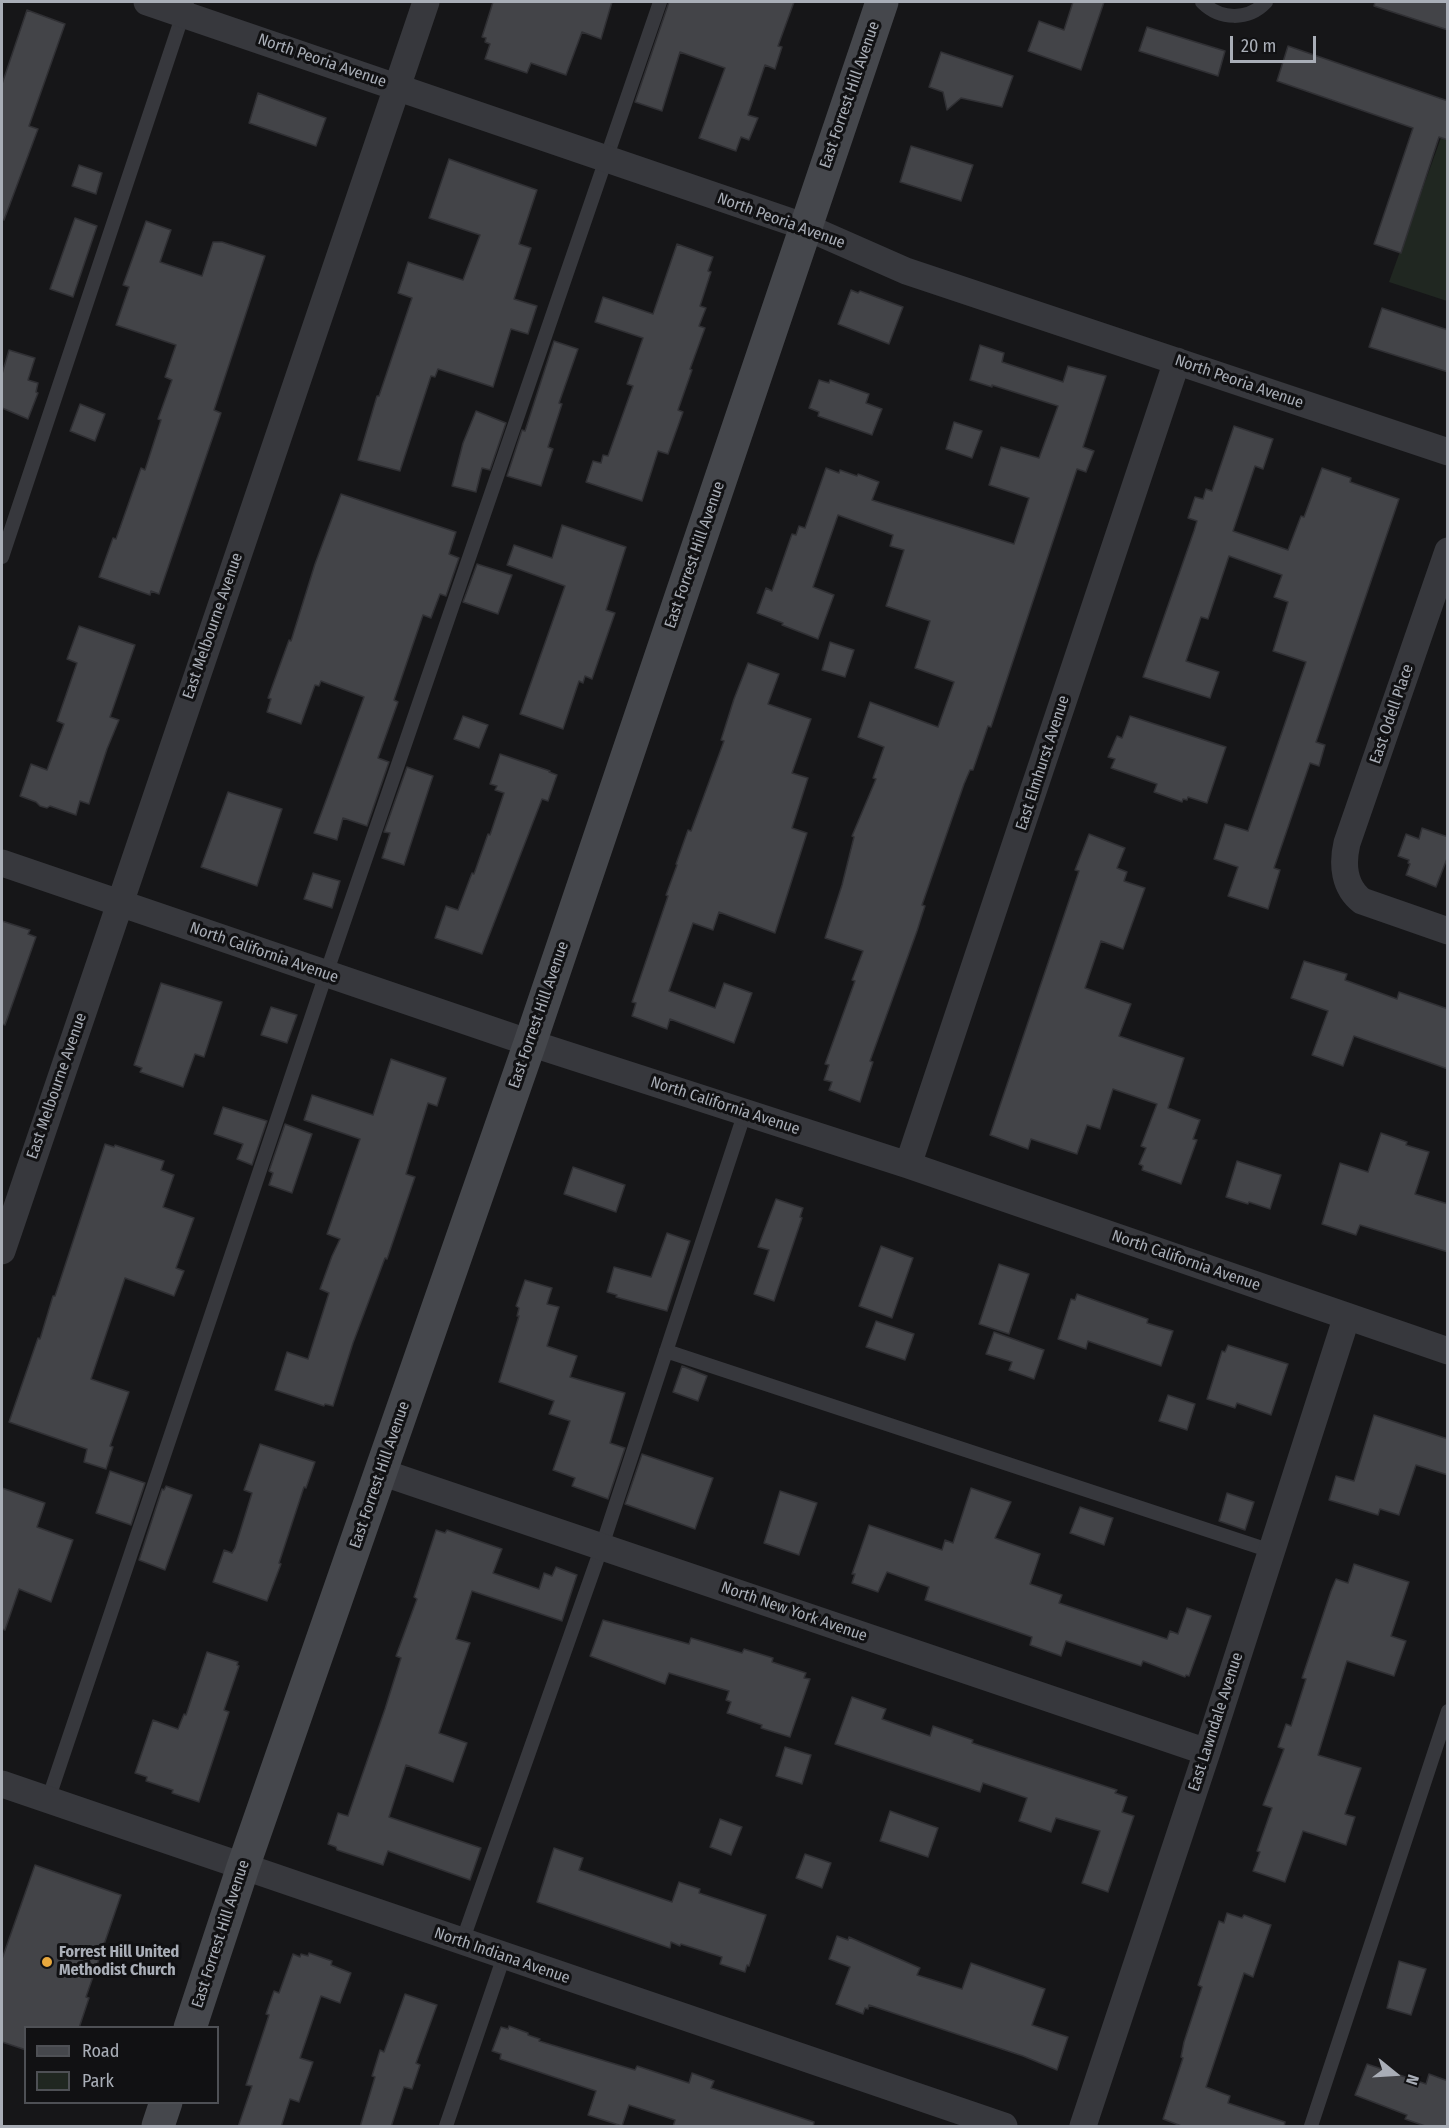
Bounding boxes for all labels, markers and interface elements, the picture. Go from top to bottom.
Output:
street label: East Forrest Hill Avenue [816,19,884,171]
scale bar [1233,24,1318,62]
street label: North Peoria Avenue [255,30,389,92]
text: 20 m [1241,35,1276,57]
street label: North Peoria Avenue [714,189,848,253]
street label: North Peoria Avenue [1172,351,1306,413]
street label: East Forrest Hill Avenue [661,479,729,631]
street label: East Melbourne Avenue [179,550,247,702]
street label: East Odell Place [1366,662,1418,766]
street label: East Elmhurst Avenue [1012,693,1074,833]
street label: North California Avenue [187,919,341,987]
street label: East Forrest Hill Avenue [505,939,573,1091]
street label: East Melbourne Avenue [23,1010,91,1162]
street label: North California Avenue [648,1073,802,1139]
street label: North California Avenue [1109,1227,1263,1295]
street label: East Forrest Hill Avenue [346,1399,414,1551]
street label: North New York Avenue [718,1578,870,1646]
street label: East Lawndale Avenue [1185,1650,1247,1794]
street label: East Forrest Hill Avenue [188,1858,254,2010]
street label: North Indiana Avenue [432,1924,572,1988]
place label: Forrest Hill United Methodist Church [59,1943,179,1981]
marker: Forrest Hill United Methodist Church [40,1955,54,1969]
legend [24,2026,219,2104]
text: Road [82,2040,119,2062]
north arrow [1365,2044,1425,2104]
text: Park [82,2070,114,2092]
text: N [1402,2072,1423,2087]

